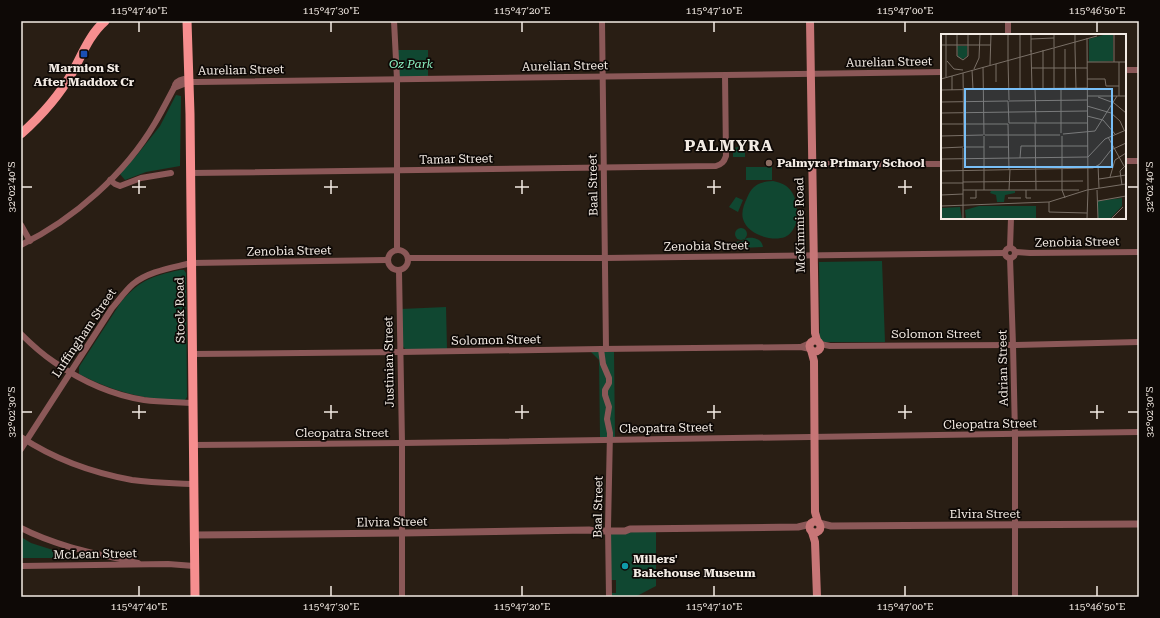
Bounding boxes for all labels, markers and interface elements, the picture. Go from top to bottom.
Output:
text: 115°47'40"E [111,5,167,16]
text: 115°47'30"E [303,5,359,16]
text: 115°47'20"E [494,5,550,16]
text: 115°47'10"E [686,5,742,16]
text: 115°47'00"E [877,5,933,16]
text: 115°46'50"E [1069,5,1125,16]
inset map [941,34,1126,219]
marker: Marmion St After Maddox Cr [79,49,89,59]
street label: Aurelian Street [846,54,933,70]
park label: Oz Park [389,57,434,71]
street label: Aurelian Street [522,58,609,74]
place label: Marmion St After Maddox Cr [34,61,135,89]
street label: Aurelian Street [198,62,285,78]
district label: PALMYRA [684,136,774,155]
street label: Tamar Street [419,151,493,167]
street label: Baal Street [585,153,601,216]
place label: Palmyra Primary School [777,156,925,170]
marker: Palmyra Primary School [764,158,774,168]
text: 32°02'40"S [6,162,17,212]
text: 32°02'40"S [1144,162,1155,212]
street label: McKimmie Road [792,177,808,273]
street label: Zenobia Street [1034,234,1120,250]
street label: Zenobia Street [663,238,749,254]
street label: Zenobia Street [246,243,332,259]
street label: Stock Road [172,277,188,343]
street label: Luffingham Street [49,285,119,380]
street label: Justinian Street [381,316,397,408]
street label: Solomon Street [891,327,981,341]
street label: Adrian Street [995,329,1011,406]
street label: Solomon Street [451,332,541,348]
text: 32°02'30"S [6,387,17,437]
text: 32°02'30"S [1144,387,1155,437]
street label: Cleopatra Street [943,416,1037,432]
street label: Cleopatra Street [619,420,713,436]
street label: Cleopatra Street [295,426,389,440]
street label: Baal Street [590,475,606,538]
street label: Elvira Street [950,507,1021,521]
street label: Elvira Street [356,514,428,530]
street label: McLean Street [53,546,138,562]
place label: Millers' Bakehouse Museum [633,552,756,580]
marker: Millers' Bakehouse Museum [620,561,630,571]
text: 115°47'40"E [111,601,167,612]
text: 115°47'30"E [303,601,359,612]
text: 115°47'20"E [494,601,550,612]
text: 115°47'10"E [686,601,742,612]
text: 115°47'00"E [877,601,933,612]
text: 115°46'50"E [1069,601,1125,612]

